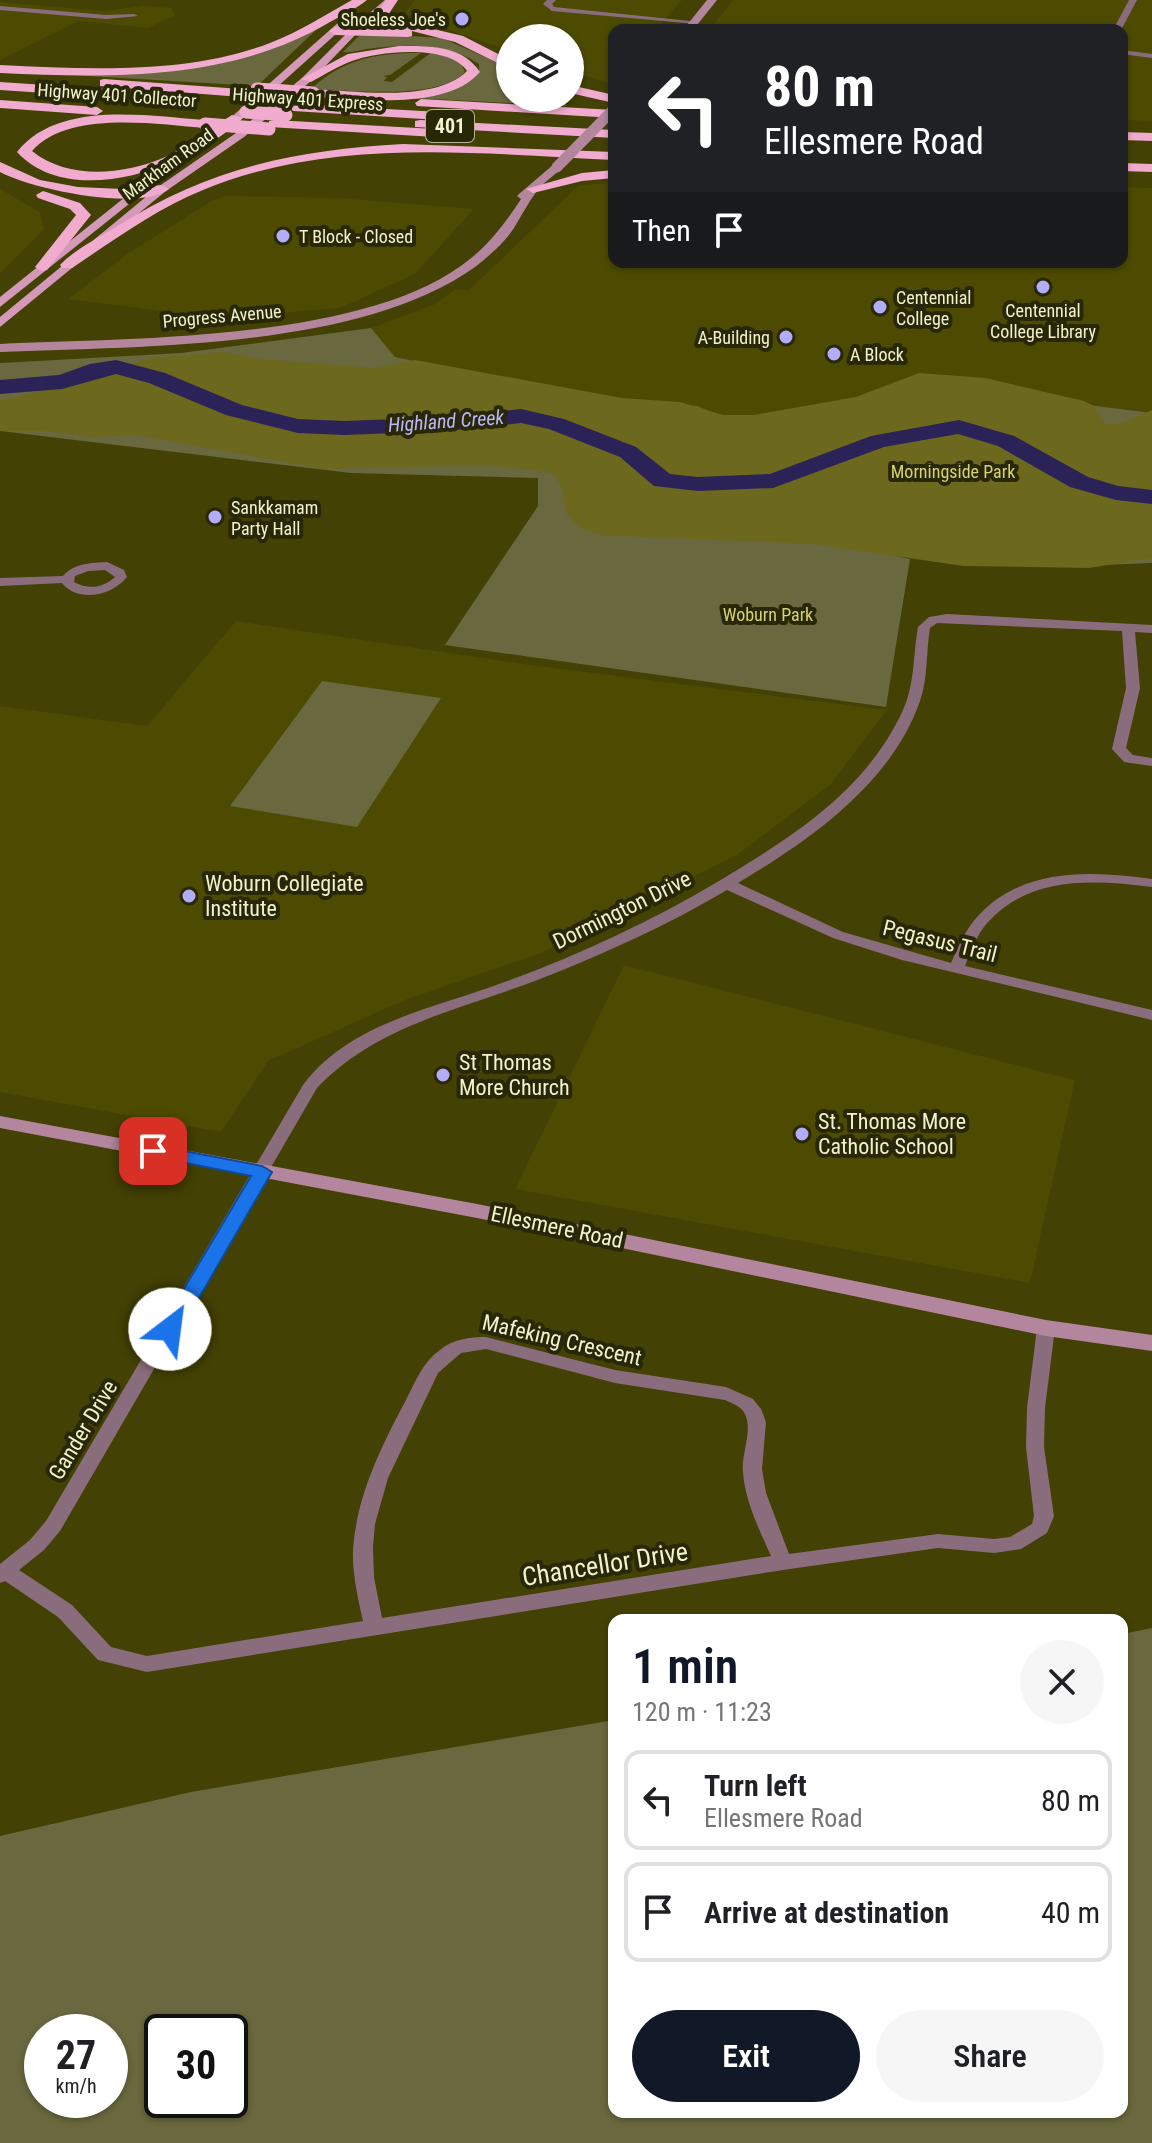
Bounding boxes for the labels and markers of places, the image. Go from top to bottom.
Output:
place label: Shoeless Joe's [341,9,446,30]
marker: Shoeless Joe's [453,10,471,28]
place label: T Block - Closed [299,226,413,247]
marker: T Block - Closed [274,227,292,245]
marker: Centennial College Library [1034,278,1052,296]
place label: Centennial College [896,287,971,329]
marker: Centennial College [871,298,889,316]
place label: Centennial College Library [990,300,1096,342]
place label: A-Building [698,327,770,348]
marker: A-Building [777,328,795,346]
place label: A Block [850,344,904,365]
marker: A Block [825,345,843,363]
place label: Sankkamam Party Hall [231,497,318,539]
marker: Sankkamam Party Hall [206,508,224,526]
place label: Woburn Collegiate Institute [205,871,364,921]
marker: Woburn Collegiate Institute [180,887,198,905]
place label: St Thomas More Church [459,1050,570,1100]
marker: St Thomas More Church [434,1066,452,1084]
place label: St. Thomas More Catholic School [818,1109,966,1159]
pin [119,1117,187,1185]
marker: St. Thomas More Catholic School [793,1125,811,1143]

